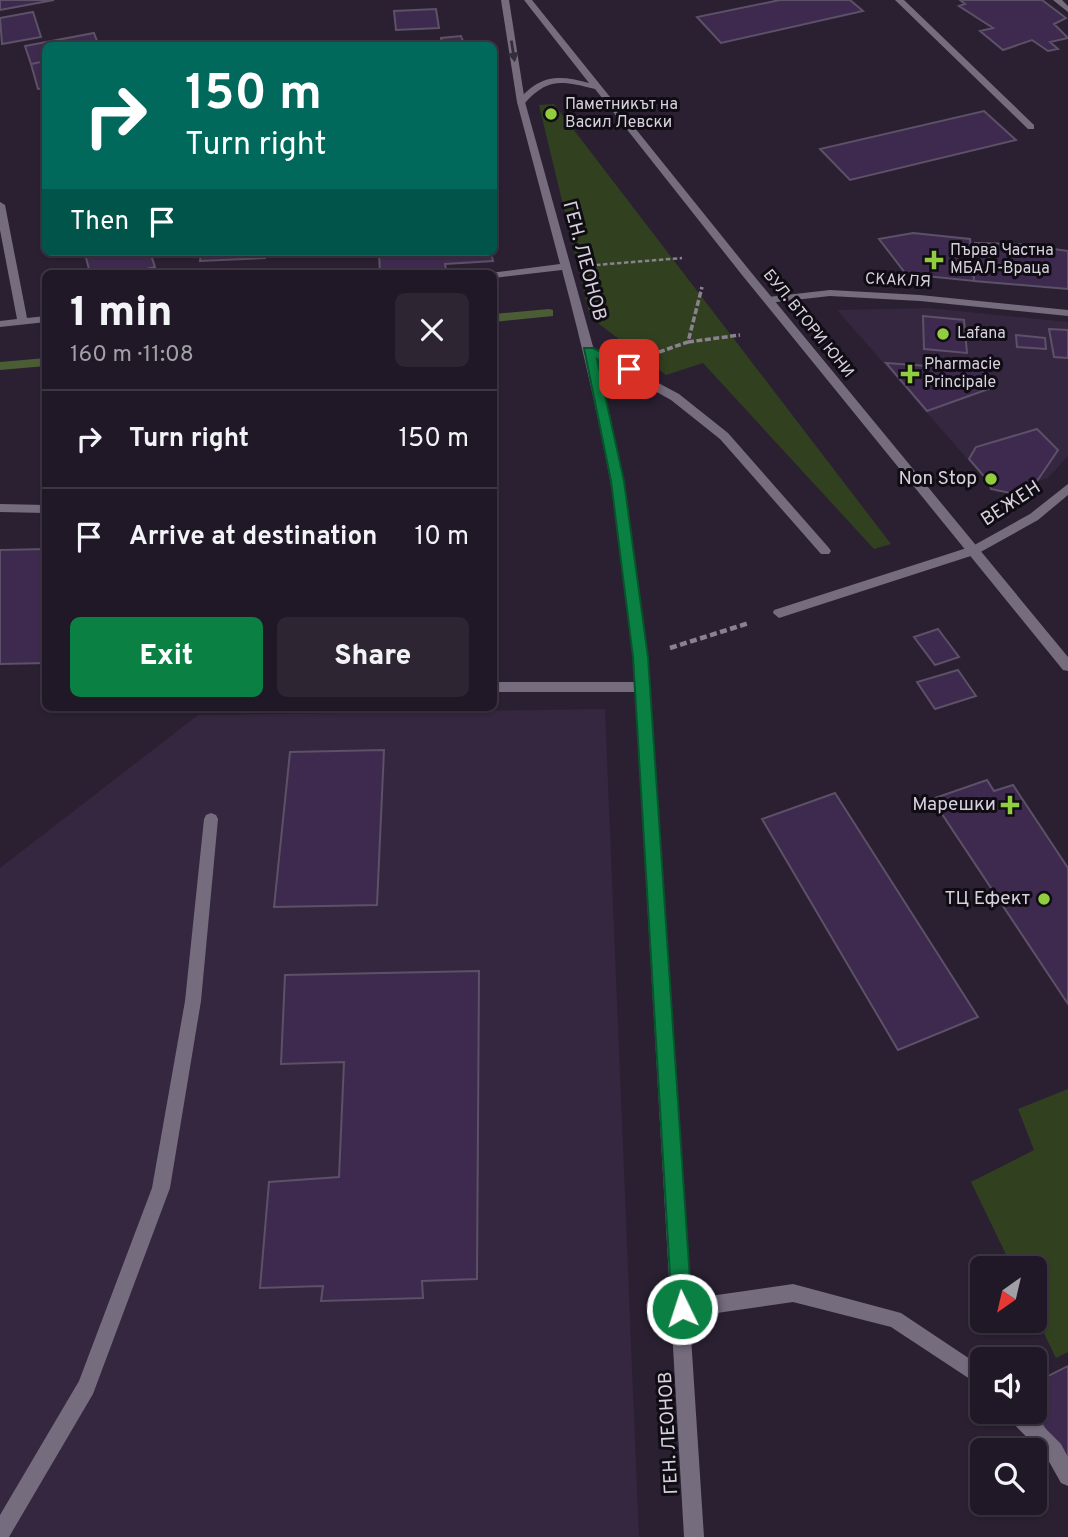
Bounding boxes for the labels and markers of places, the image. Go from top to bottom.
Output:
place label: Паметникът на Васил Левски [565,95,678,133]
marker: Паметникът на Васил Левски [543,106,559,122]
place label: Първа Частна МБАЛ-Враца [950,241,1054,279]
marker: Първа Частна МБАЛ-Враца [924,250,944,270]
place label: Lafana [957,324,1006,344]
marker: Lafana [935,326,951,342]
pin [599,339,659,399]
place label: Pharmacie Principale [924,355,1001,393]
marker: Pharmacie Principale [902,366,918,382]
place label: Non Stop [898,467,977,491]
marker: Non Stop [983,471,999,487]
place label: Марешки [912,793,996,817]
marker: Марешки [1002,797,1018,813]
place label: ТЦ Ефект [944,887,1030,911]
marker: ТЦ Ефект [1036,891,1052,907]

